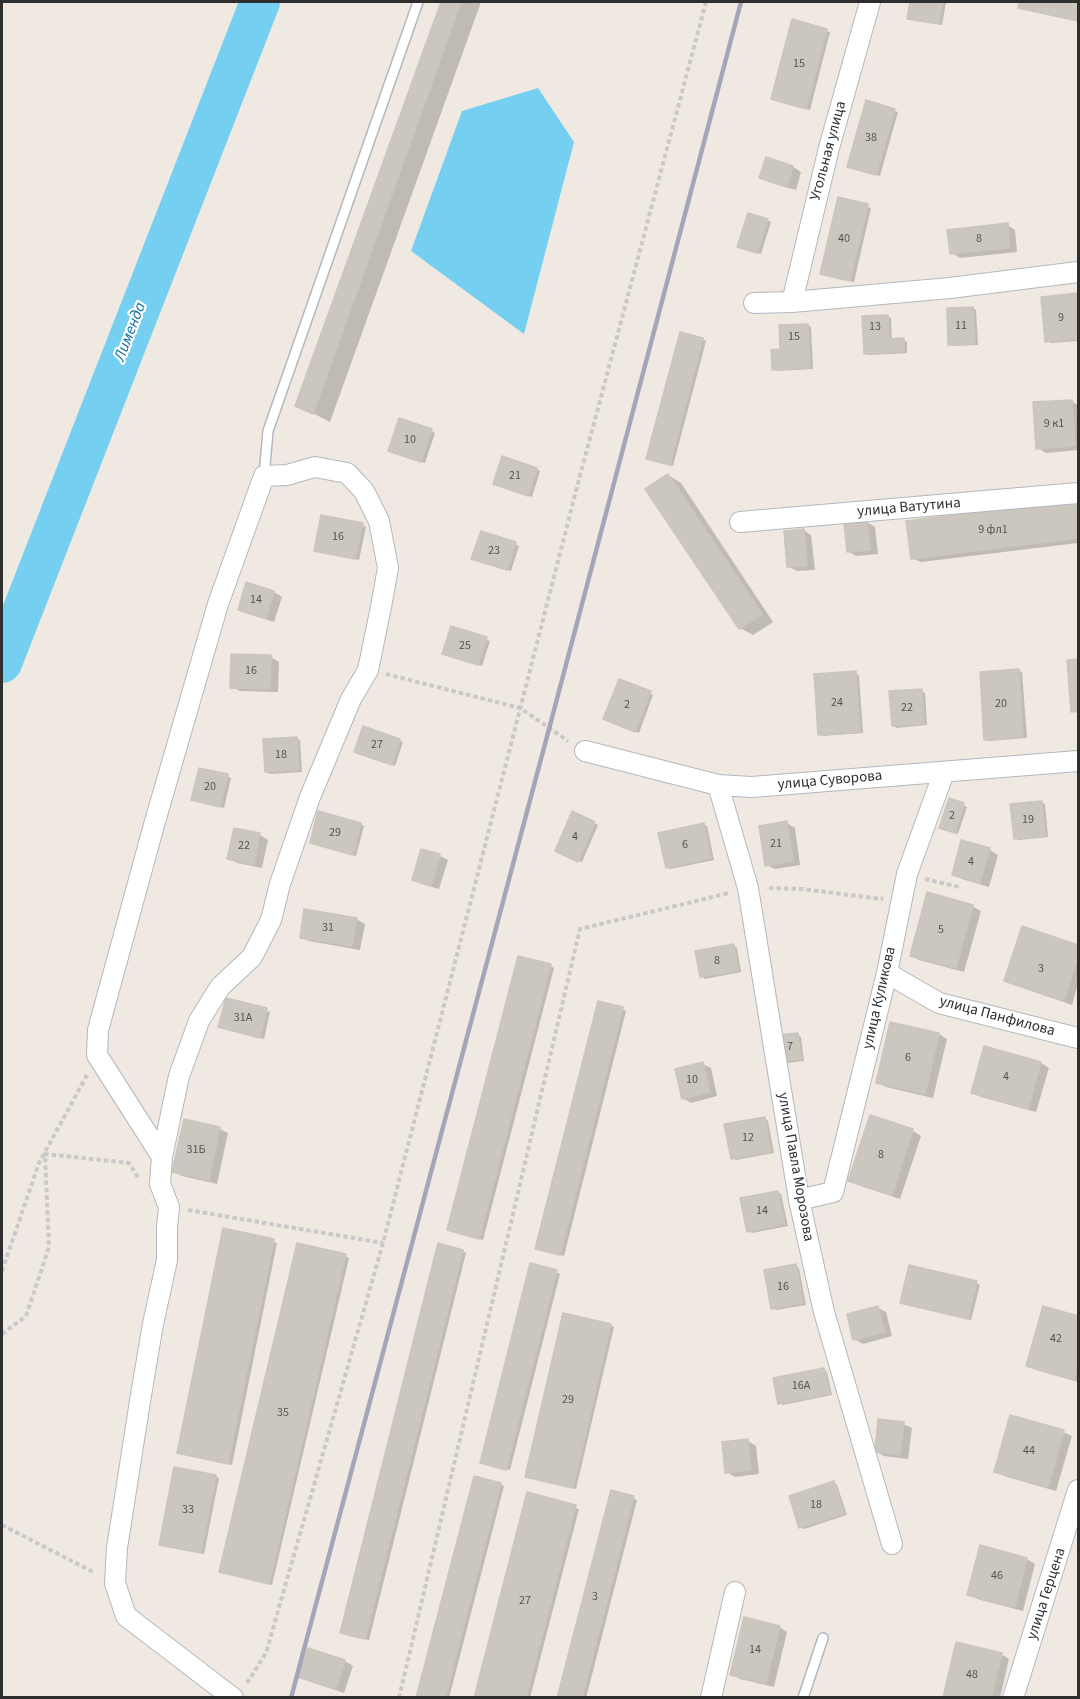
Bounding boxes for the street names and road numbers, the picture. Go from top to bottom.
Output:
street label: Угольная улица [807,99,851,203]
street label: улица Ватутина [857,495,961,521]
street label: улица Суворова [777,767,883,795]
street label: улица Куликова [859,945,901,1051]
street label: улица Панфилова [937,993,1057,1041]
street label: улица Павла Морозова [773,1091,817,1243]
street label: улица Герцена [1024,1546,1070,1642]

